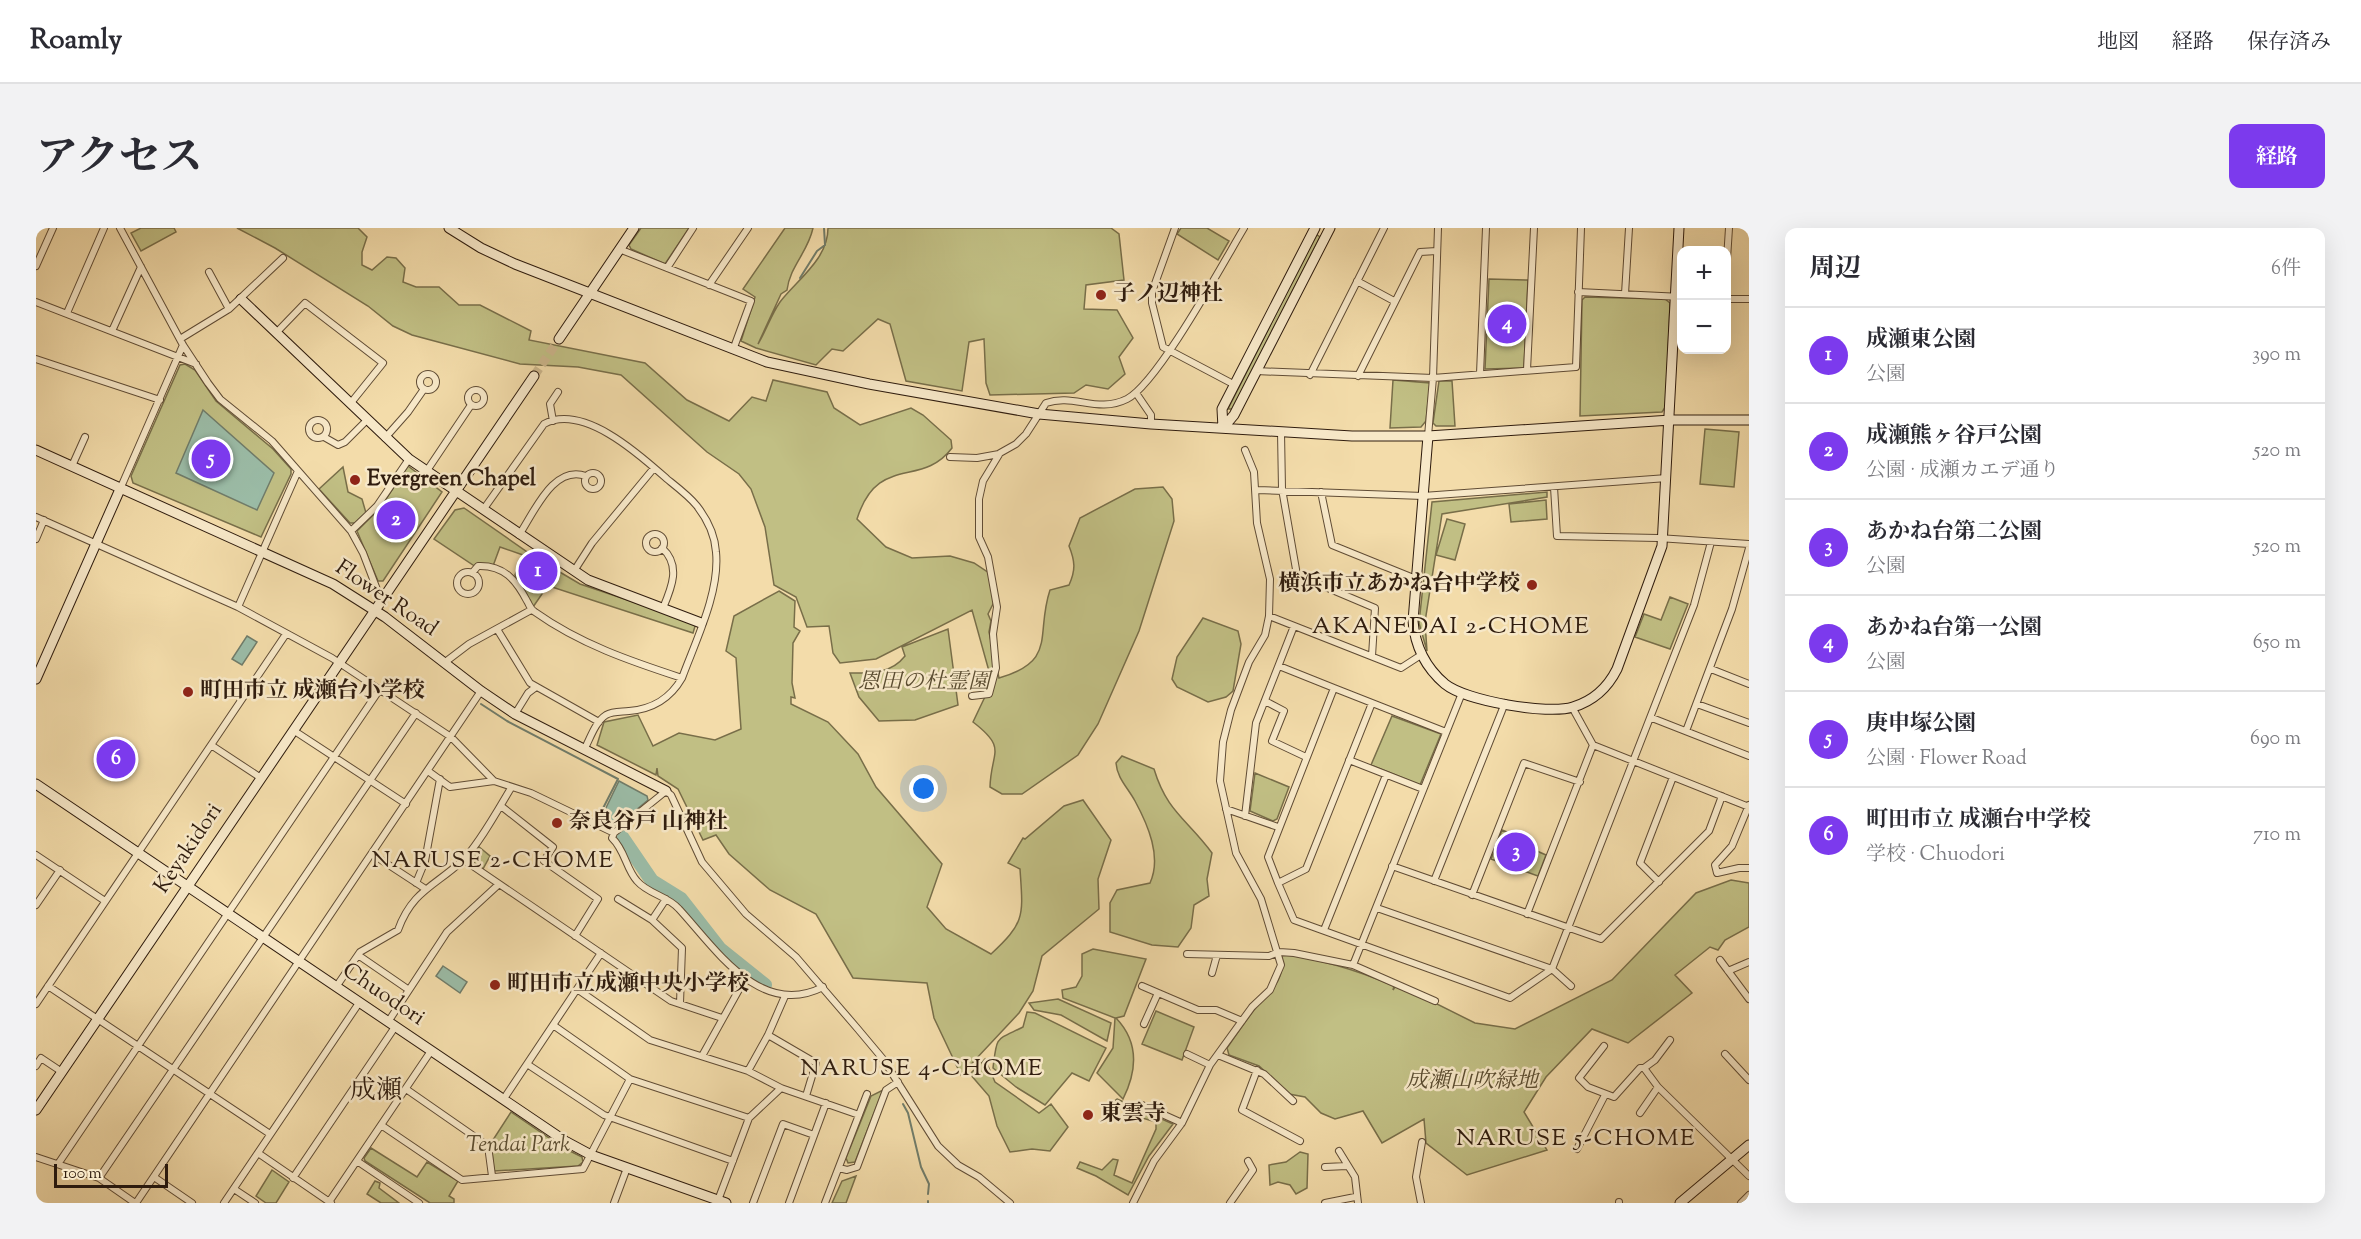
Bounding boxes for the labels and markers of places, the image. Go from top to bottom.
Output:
place label: 子ノ辺神社 [1113,279,1223,311]
marker: 子ノ辺神社 [1094,288,1108,302]
pin: 4 [1488,302,1526,346]
pin: 5 [192,436,231,482]
place label: Evergreen Chapel [367,464,537,496]
marker: Evergreen Chapel [348,473,362,487]
pin: 2 [376,498,416,542]
pin: 1 [518,548,558,594]
place label: 横浜市立あかね台中学校 [1278,569,1520,601]
marker: 横浜市立あかね台中学校 [1525,578,1539,592]
place label: 町田市立 成瀬台小学校 [200,676,425,708]
marker: 町田市立 成瀬台小学校 [181,685,195,699]
pin: 6 [96,736,136,782]
place label: 奈良谷戸 山神社 [569,807,728,839]
marker: 奈良谷戸 山神社 [550,816,564,830]
pin: 3 [1496,830,1536,874]
place label: 町田市立成瀬中央小学校 [507,969,749,1001]
marker: 町田市立成瀬中央小学校 [488,978,502,992]
place label: 東雲寺 [1100,1099,1166,1131]
marker: 東雲寺 [1081,1108,1095,1122]

